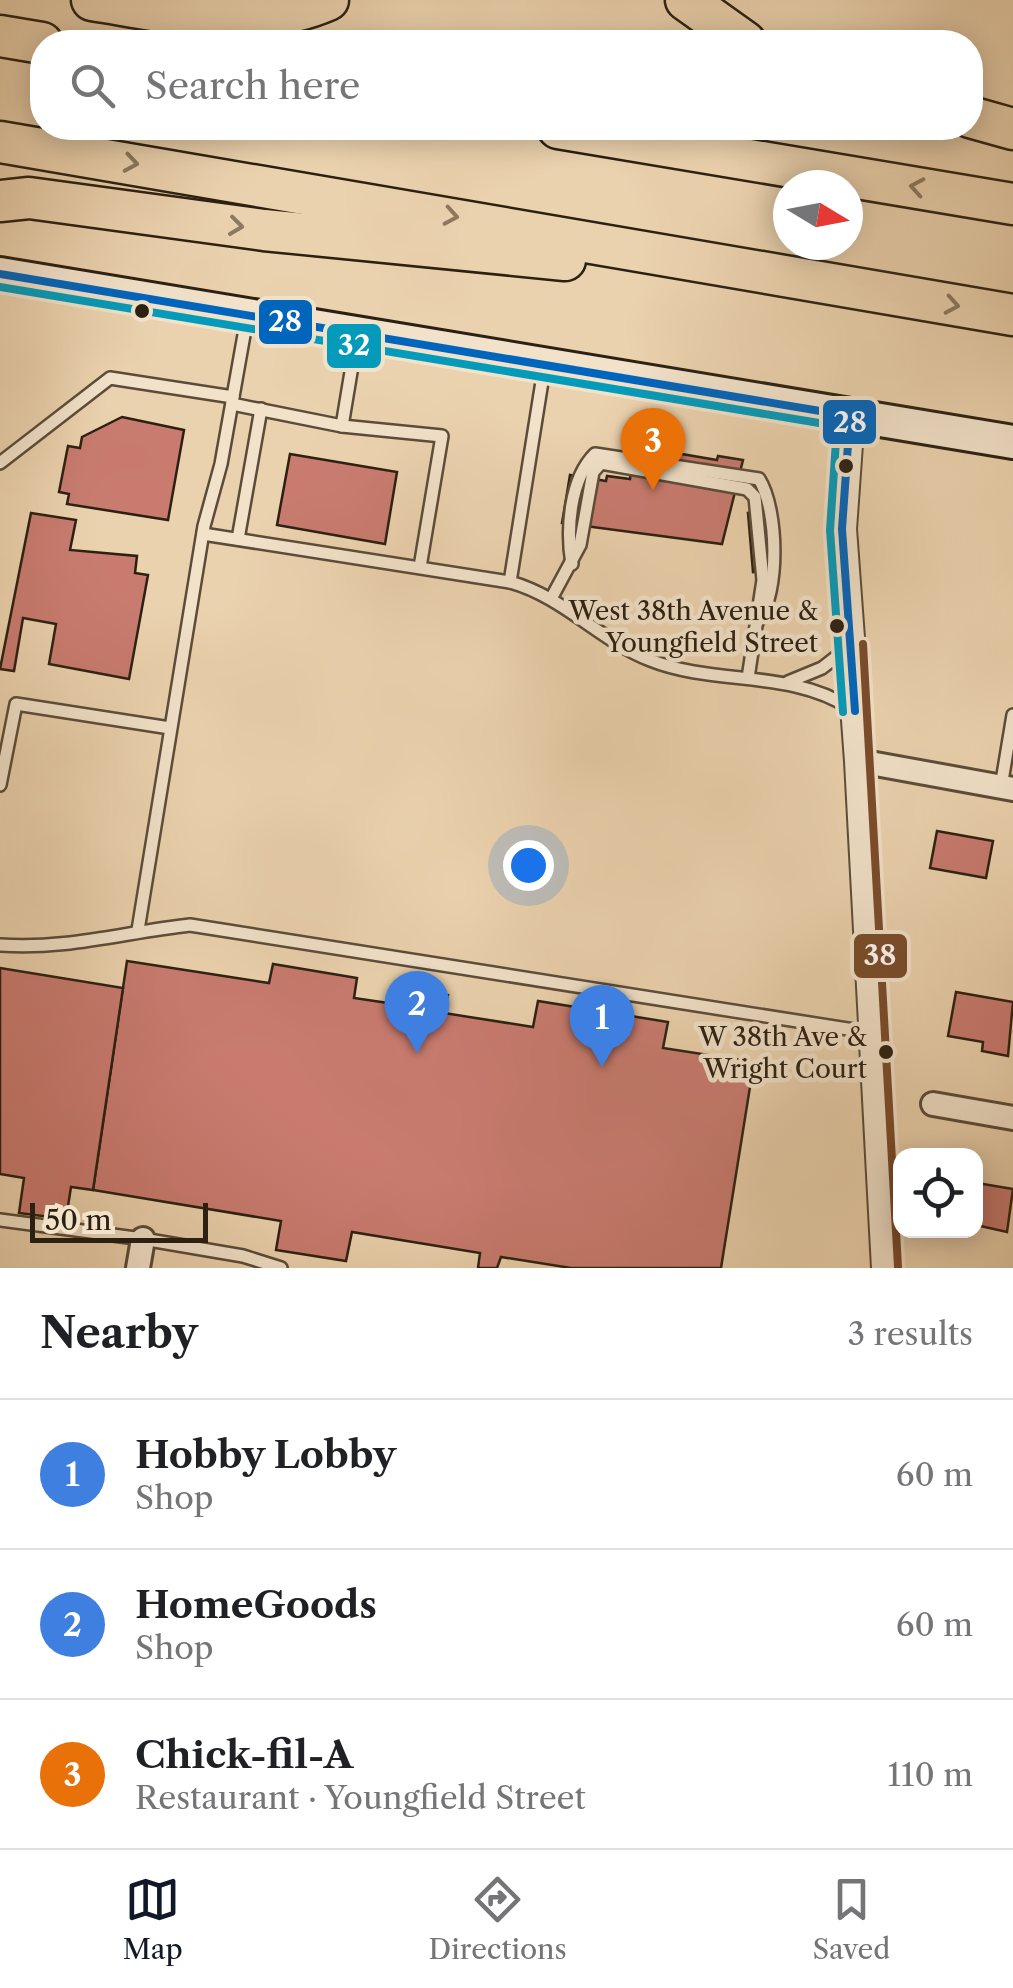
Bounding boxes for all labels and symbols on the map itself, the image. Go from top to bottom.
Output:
one-way arrow [123,152,139,173]
north arrow [773,170,863,260]
one-way arrow [909,177,925,198]
one-way arrow [443,205,460,226]
one-way arrow [228,215,244,236]
one-way arrow [944,294,961,315]
line badge: 28 [257,298,314,346]
unlabelled marker [132,301,152,321]
text: 28 [268,304,302,338]
line badge: 32 [325,322,383,370]
text: 32 [338,328,370,362]
line badge: 28 [821,398,878,446]
text: 28 [833,405,867,439]
pin: 3 [620,408,686,490]
unlabelled marker [836,456,856,476]
place label: West 38th Avenue & Youngfield Street [568,595,819,659]
marker: West 38th Avenue & Youngfield Street [827,616,847,636]
your location [503,840,554,891]
line badge: 38 [852,932,909,980]
text: 38 [863,938,897,972]
pin: 2 [384,970,450,1053]
pin: 1 [570,984,634,1067]
place label: W 38th Ave & Wright Court [697,1021,868,1085]
marker: W 38th Ave & Wright Court [876,1042,896,1062]
scale bar [30,1198,208,1242]

